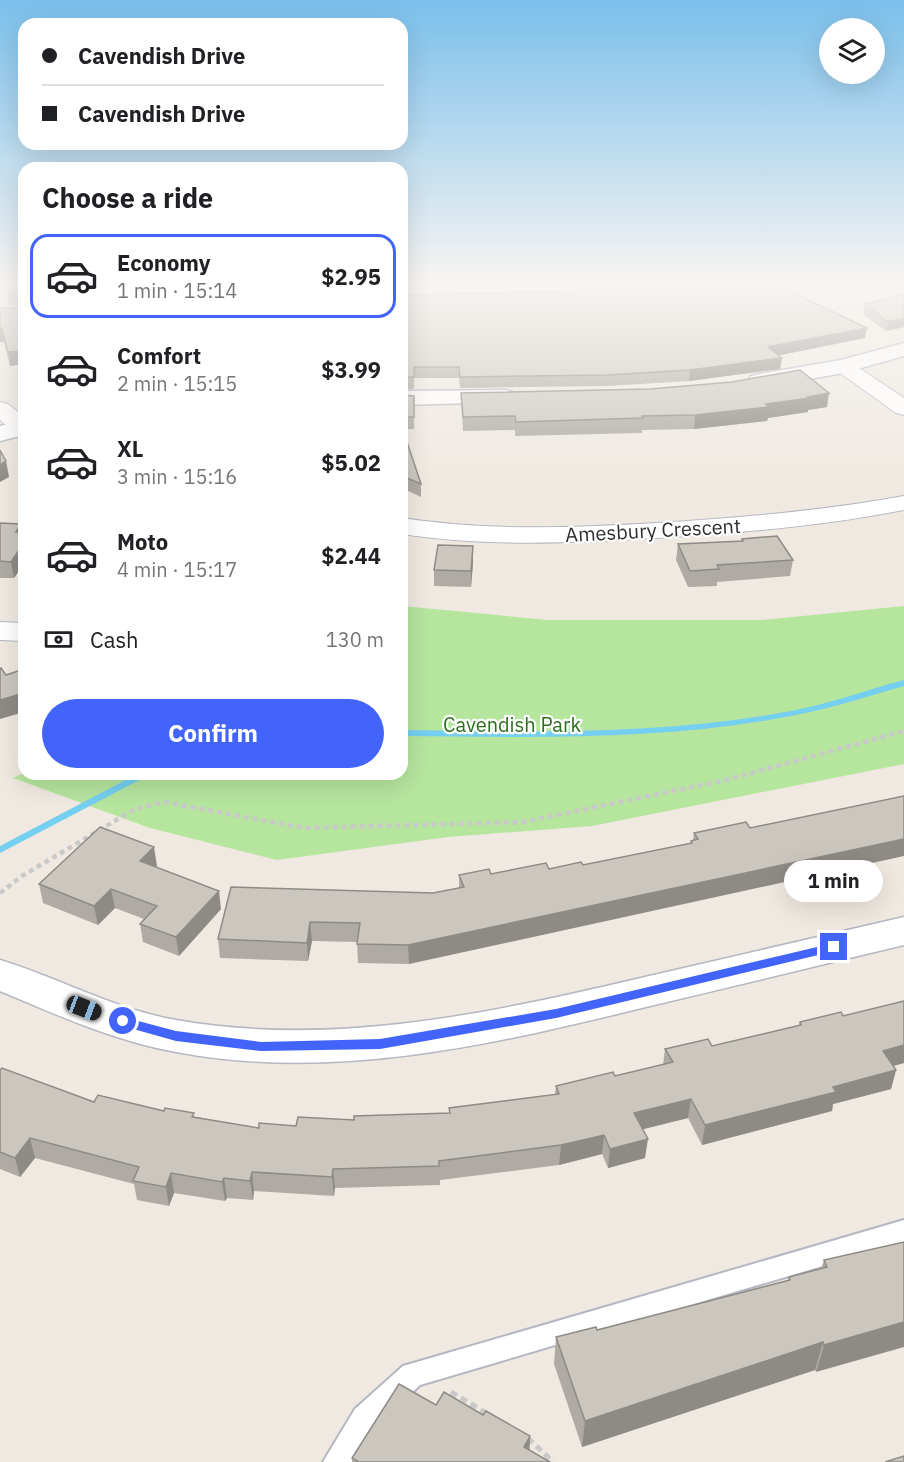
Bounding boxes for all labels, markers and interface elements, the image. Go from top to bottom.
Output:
map controls [819,18,885,84]
button: layers [819,18,885,84]
text: Cavendish Drive [78,41,245,70]
text: Cavendish Drive [78,99,245,128]
text: Choose a ride [42,180,213,215]
text: Economy [117,248,211,277]
icon: car [45,249,99,303]
text: $2.95 [321,262,381,291]
text: 1 min · 15:14 [117,277,237,304]
text: Comfort [117,341,201,370]
icon: car [45,342,99,396]
text: $3.99 [321,355,381,384]
text: 2 min · 15:15 [117,370,237,397]
text: XL [117,434,143,463]
icon: car [45,435,99,489]
text: $5.02 [321,448,381,477]
text: 3 min · 15:16 [117,463,237,490]
street label: Amesbury Crescent [564,512,742,548]
text: Moto [117,527,168,556]
icon: car [45,528,99,582]
text: $2.44 [321,541,381,570]
text: 4 min · 15:17 [117,556,237,583]
icon: cash [42,623,75,656]
text: Cash [90,625,139,654]
text: 130 m [326,626,384,653]
button: Confirm [42,699,384,768]
park label: Cavendish Park [443,711,581,738]
callout: 1 min [784,860,884,902]
text: 1 min [807,867,860,894]
route end [820,933,847,960]
car [64,993,104,1023]
route start [109,1007,136,1034]

